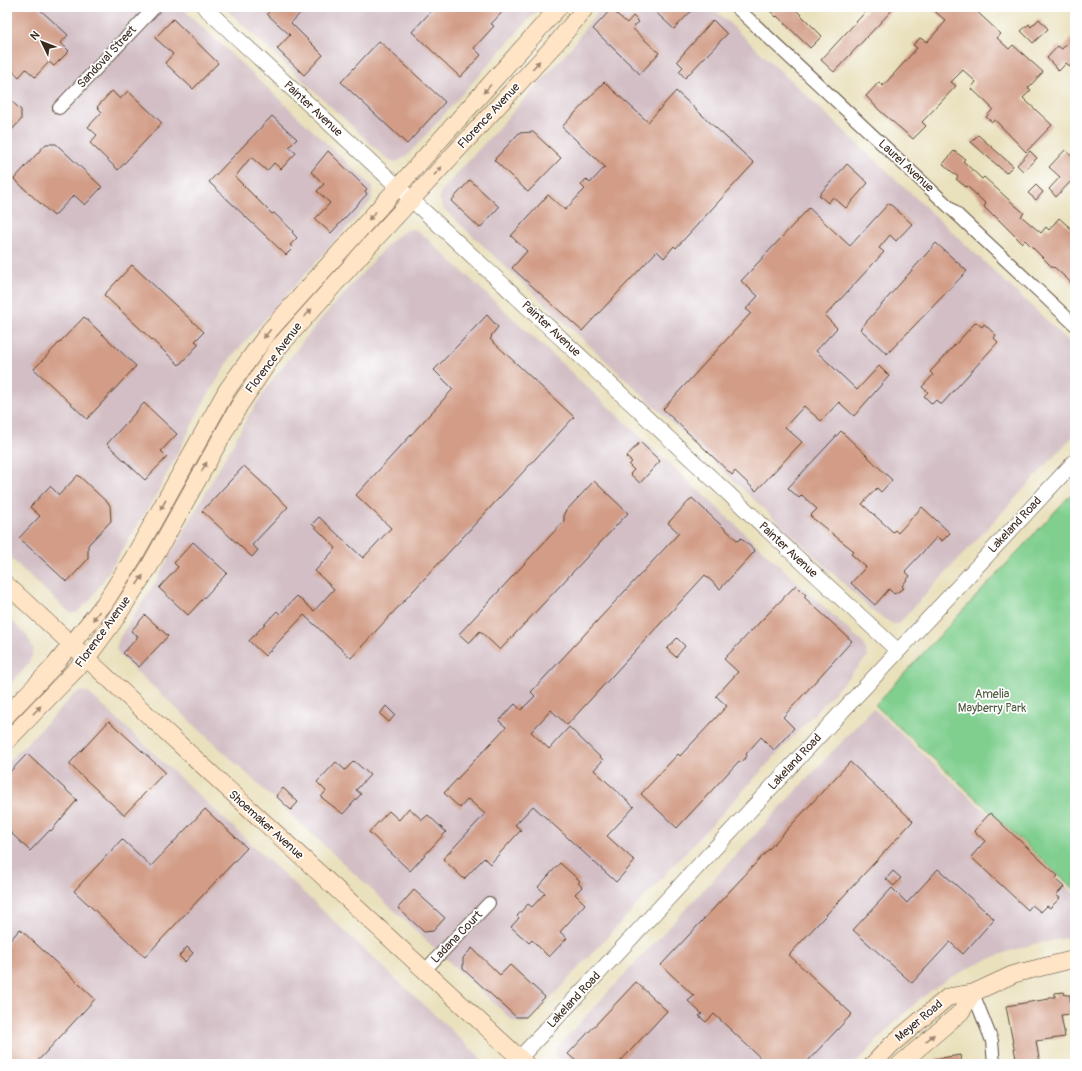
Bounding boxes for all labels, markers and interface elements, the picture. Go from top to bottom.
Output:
north arrow [22,22,62,62]
street label: Sandoval Street [74,22,140,91]
text: N [28,28,43,43]
one-way arrow [531,60,540,71]
street label: Painter Avenue [280,78,346,140]
street label: Florence Avenue [455,80,523,152]
one-way arrow [482,84,492,94]
street label: Laurel Avenue [875,136,937,196]
one-way arrow [433,166,443,176]
one-way arrow [367,211,376,221]
street label: Painter Avenue [518,298,584,360]
one-way arrow [303,309,312,318]
street label: Florence Avenue [243,320,305,396]
one-way arrow [263,329,271,340]
one-way arrow [200,461,207,473]
street label: Lakeland Road [985,494,1045,556]
one-way arrow [160,499,166,511]
street label: Painter Avenue [755,519,821,581]
one-way arrow [136,575,144,585]
street label: Florence Avenue [72,593,134,671]
one-way arrow [92,610,100,621]
park label: Amelia Mayberry Park [958,687,1026,716]
one-way arrow [32,705,42,715]
street label: Lakeland Road [765,731,825,793]
street label: Shoemaker Avenue [225,787,307,863]
street label: Ladana Court [428,907,486,966]
street label: Lakeland Road [544,969,604,1031]
street label: Meyer Road [892,997,946,1045]
one-way arrow [924,1034,935,1043]

